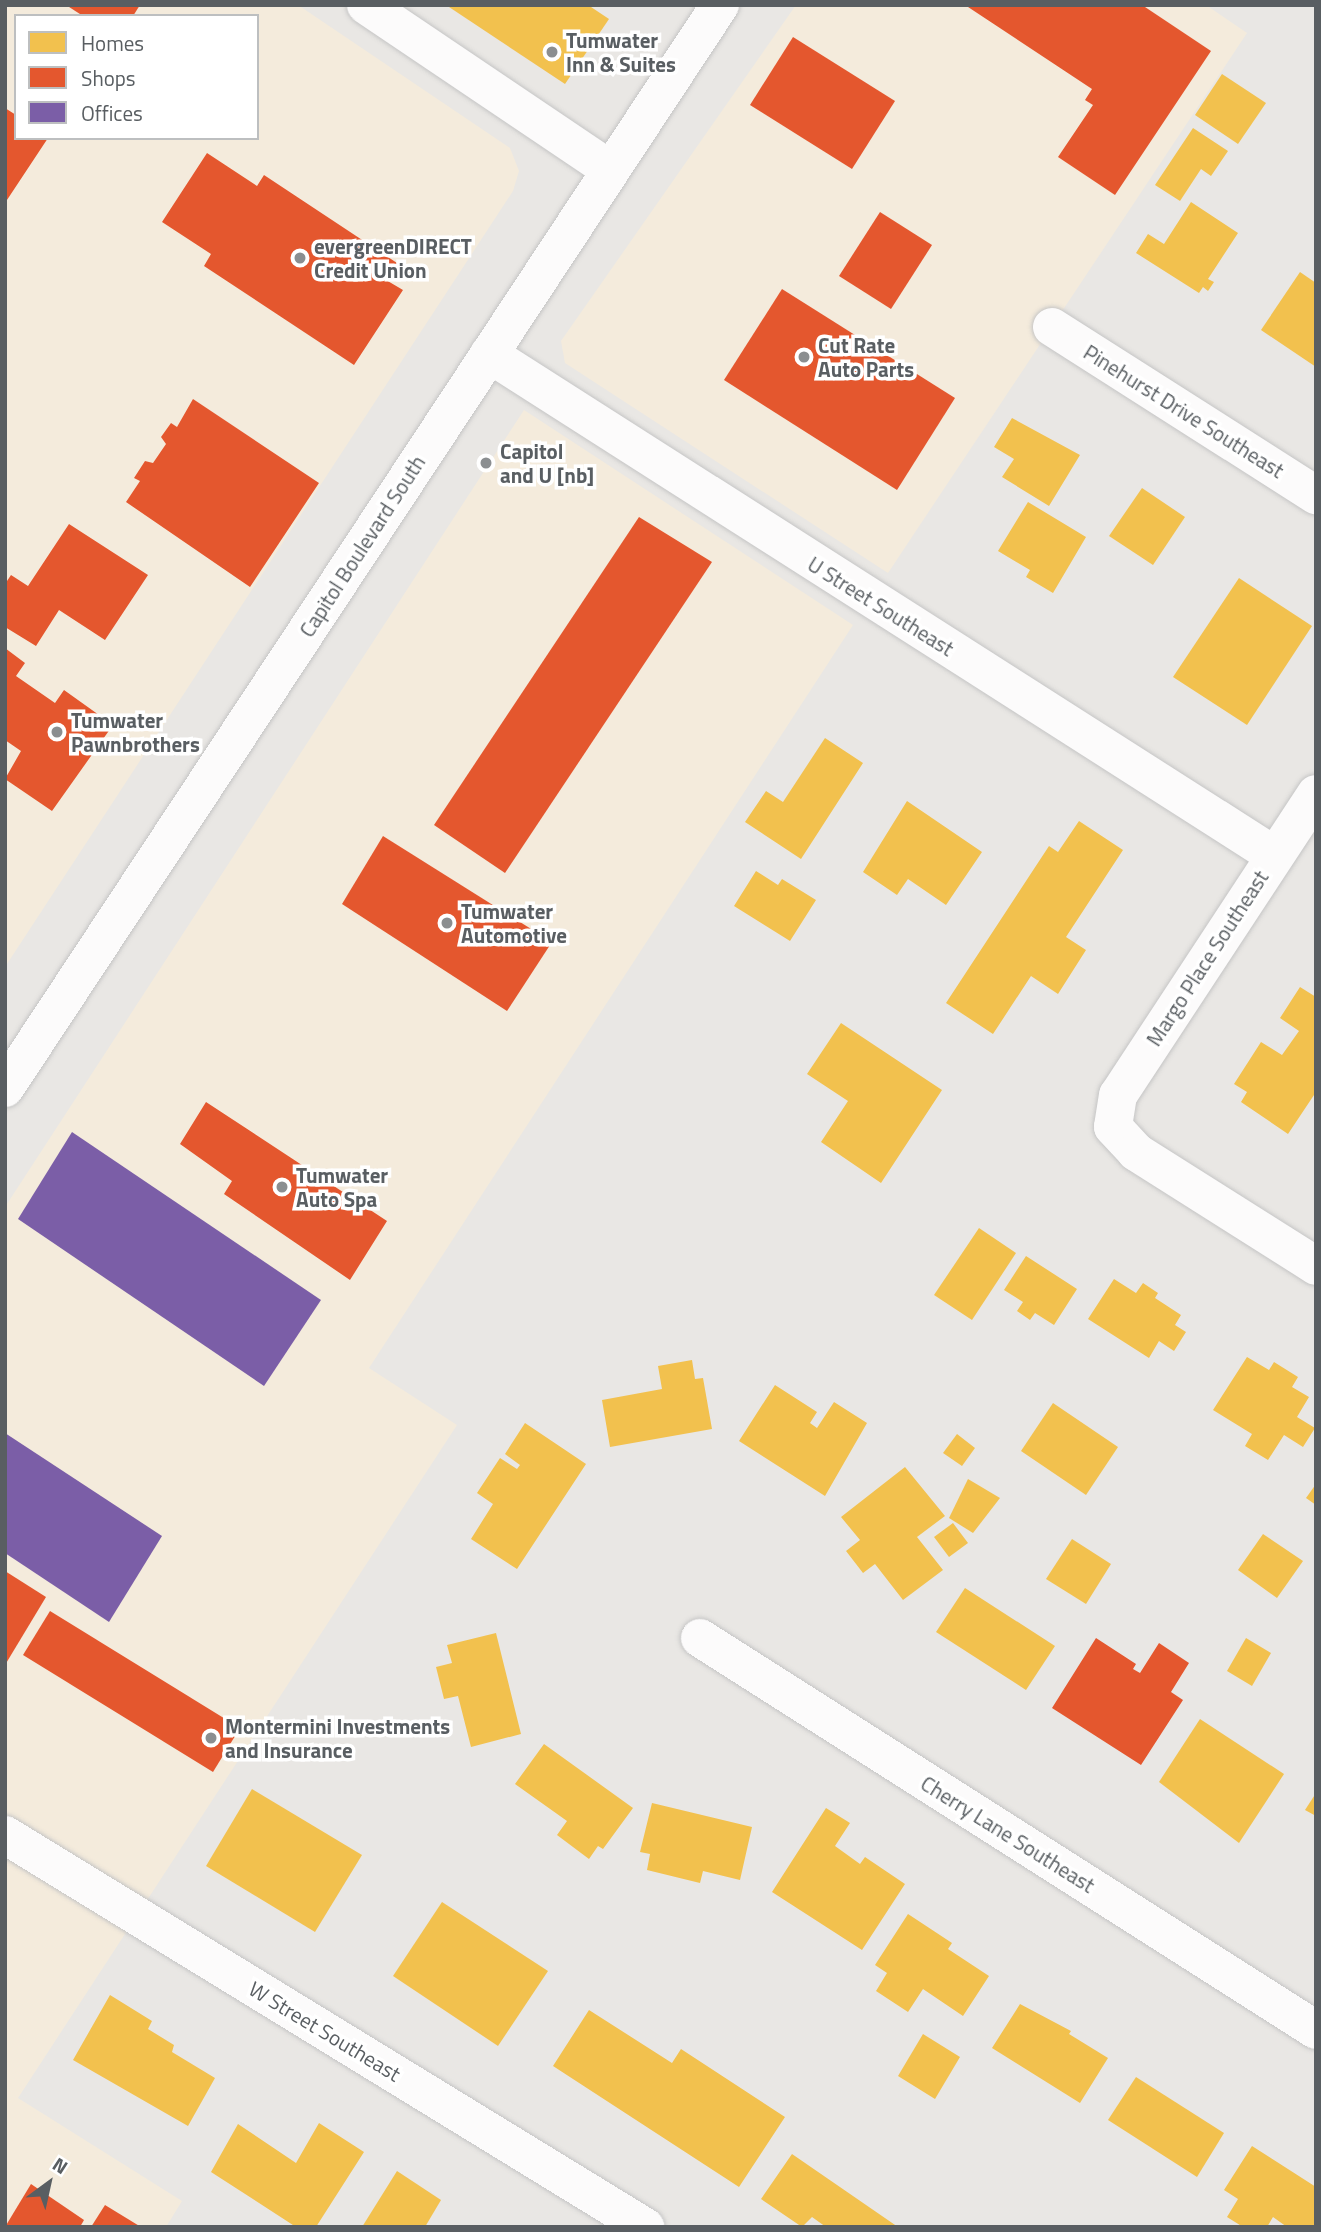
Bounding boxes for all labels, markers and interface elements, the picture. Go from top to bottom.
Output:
legend [14,14,259,140]
text: Homes [81,27,144,59]
place label: Tumwater Inn & Suites [566,27,676,77]
marker: Tumwater Inn & Suites [544,44,560,60]
text: Shops [81,62,136,94]
text: Offices [81,97,143,129]
place label: evergreenDIRECT Credit Union [314,233,472,283]
marker: evergreenDIRECT Credit Union [292,250,308,266]
place label: Cut Rate Auto Parts [818,332,914,382]
street label: Pinehurst Drive Southeast [1079,339,1289,483]
marker: Cut Rate Auto Parts [796,349,812,365]
place label: Capitol and U [nb] [500,438,594,488]
street label: Capitol Boulevard South [294,450,430,642]
marker: Capitol and U [nb] [478,455,494,471]
street label: U Street Southeast [803,551,959,661]
place label: Tumwater Pawnbrothers [71,707,200,757]
marker: Tumwater Pawnbrothers [49,724,65,740]
street label: Margo Place Southeast [1141,865,1273,1051]
place label: Tumwater Automotive [461,898,567,948]
marker: Tumwater Automotive [439,915,455,931]
place label: Tumwater Auto Spa [296,1162,388,1212]
marker: Tumwater Auto Spa [274,1179,290,1195]
place label: Montermini Investments and Insurance [225,1713,450,1763]
marker: Montermini Investments and Insurance [203,1730,219,1746]
street label: Cherry Lane Southeast [916,1770,1100,1898]
street label: W Street Southeast [245,1976,405,2086]
north arrow [14,2148,84,2218]
text: N [47,2149,74,2181]

